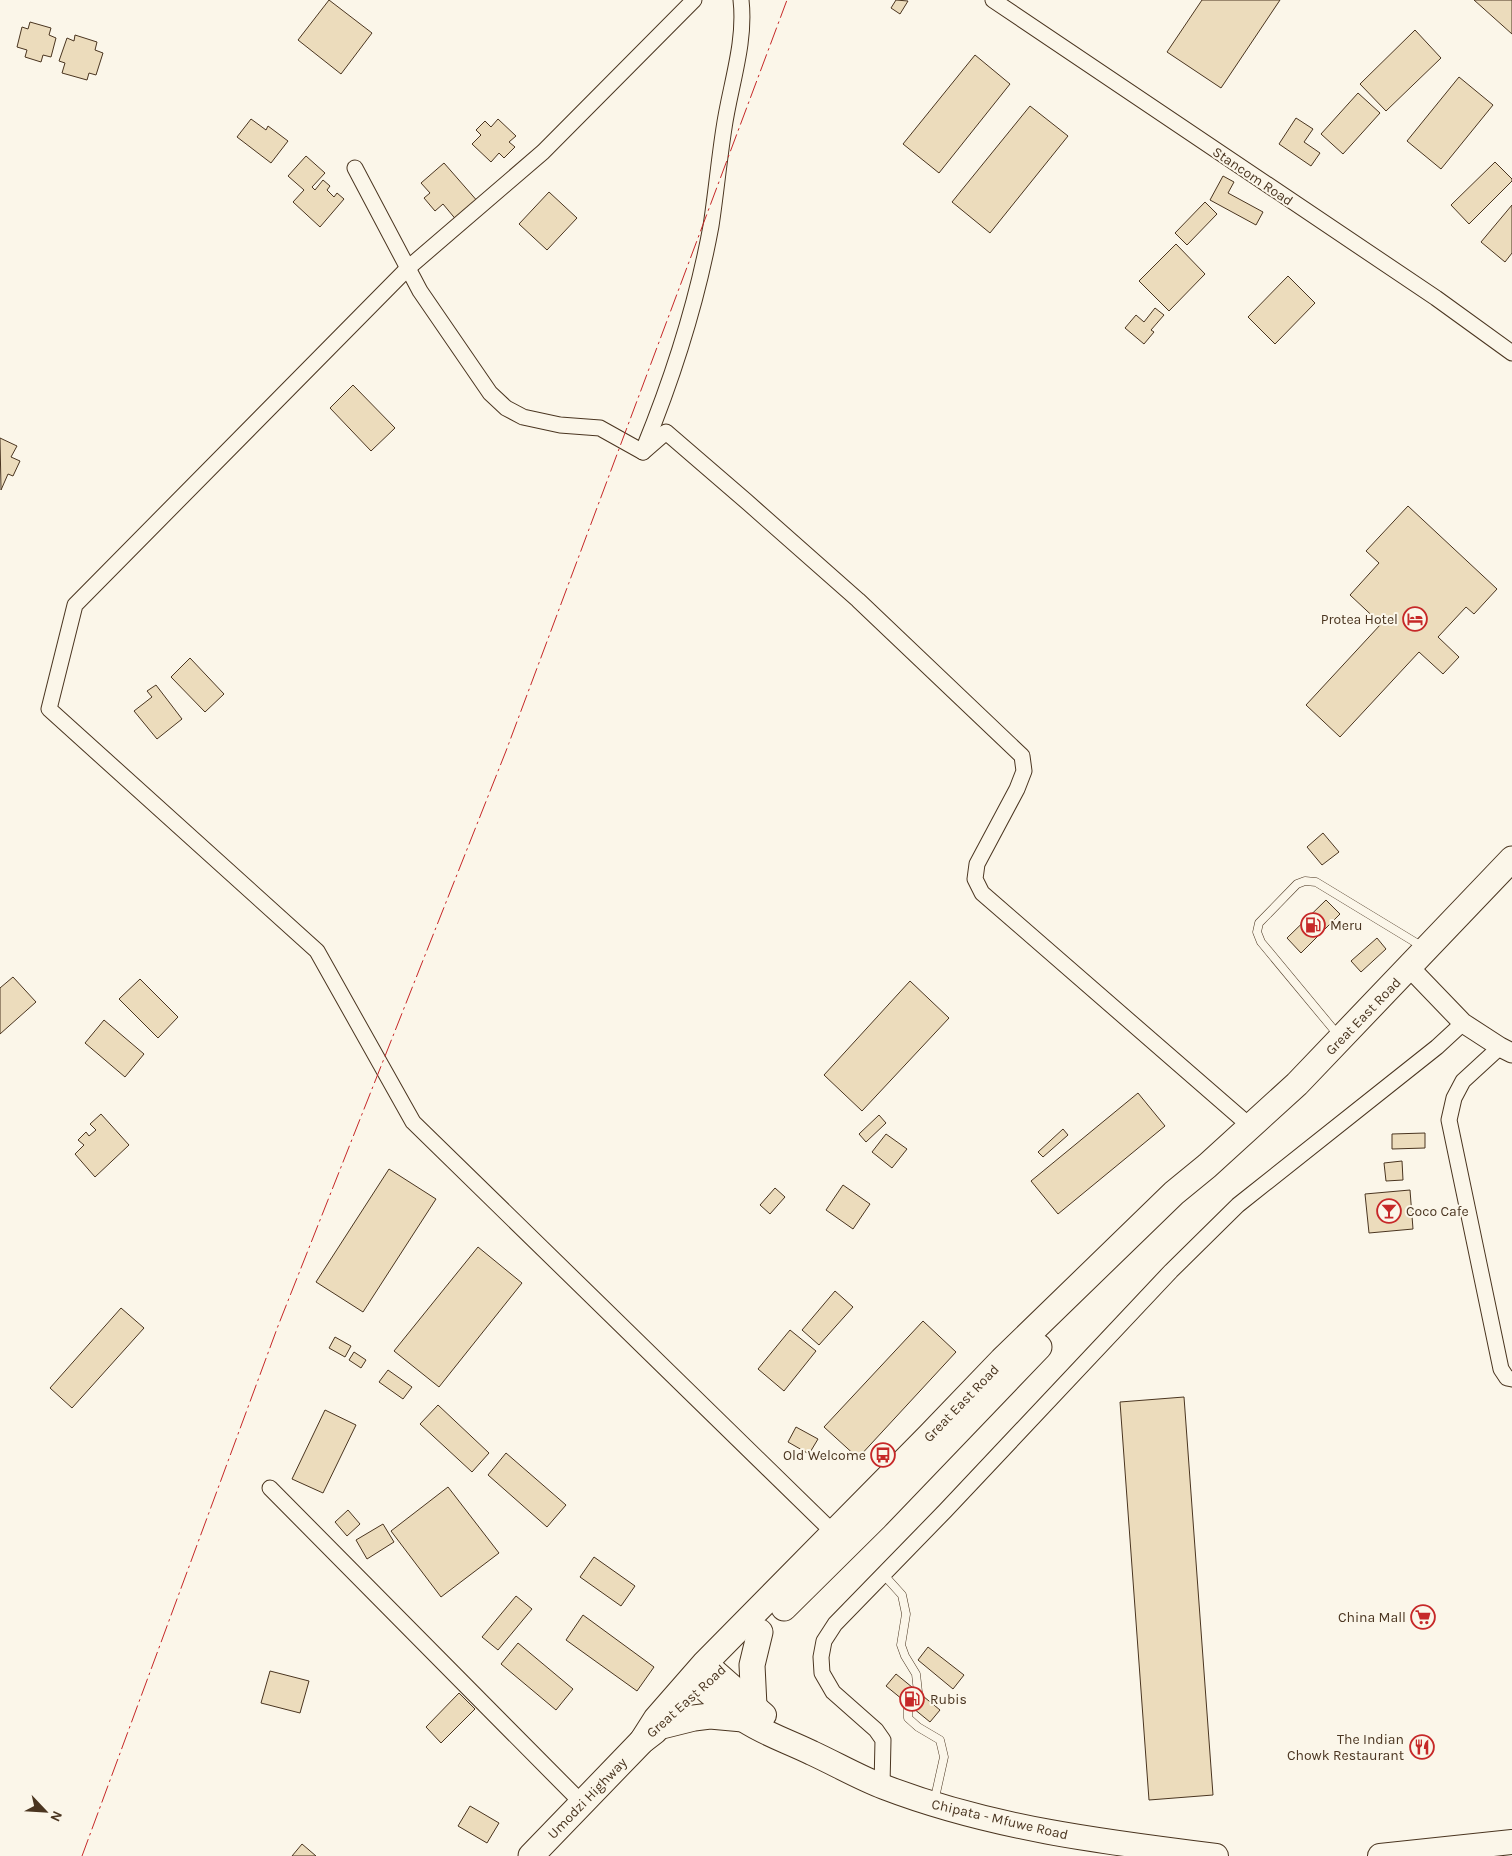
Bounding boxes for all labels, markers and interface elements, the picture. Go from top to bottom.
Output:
street label: Stancom Road [1209,143,1296,210]
hotel icon: Protea Hotel [1402,606,1428,632]
place label: Protea Hotel [1321,611,1398,628]
fuel station icon: Meru [1300,912,1326,938]
place label: Meru [1330,917,1363,934]
street label: Great East Road [1322,974,1405,1059]
bar icon: Coco Cafe [1376,1198,1402,1224]
place label: Coco Cafe [1406,1203,1469,1220]
street label: Great East Road [920,1361,1003,1446]
bus stop icon: Old Welcome [870,1442,896,1468]
place label: Old Welcome [783,1447,866,1464]
supermarket icon: China Mall [1410,1604,1436,1630]
place label: China Mall [1338,1609,1406,1626]
street label: Great East Road [643,1661,730,1742]
fuel station icon: Rubis [899,1686,925,1712]
place label: Rubis [930,1691,967,1708]
place label: The Indian Chowk Restaurant [1287,1731,1404,1764]
restaurant icon: The Indian Chowk Restaurant [1409,1734,1435,1760]
street label: Umodzi Highway [544,1754,631,1843]
north arrow [20,1786,70,1836]
street label: Chipata - Mfuwe Road [930,1796,1070,1843]
text: N [47,1808,66,1824]

